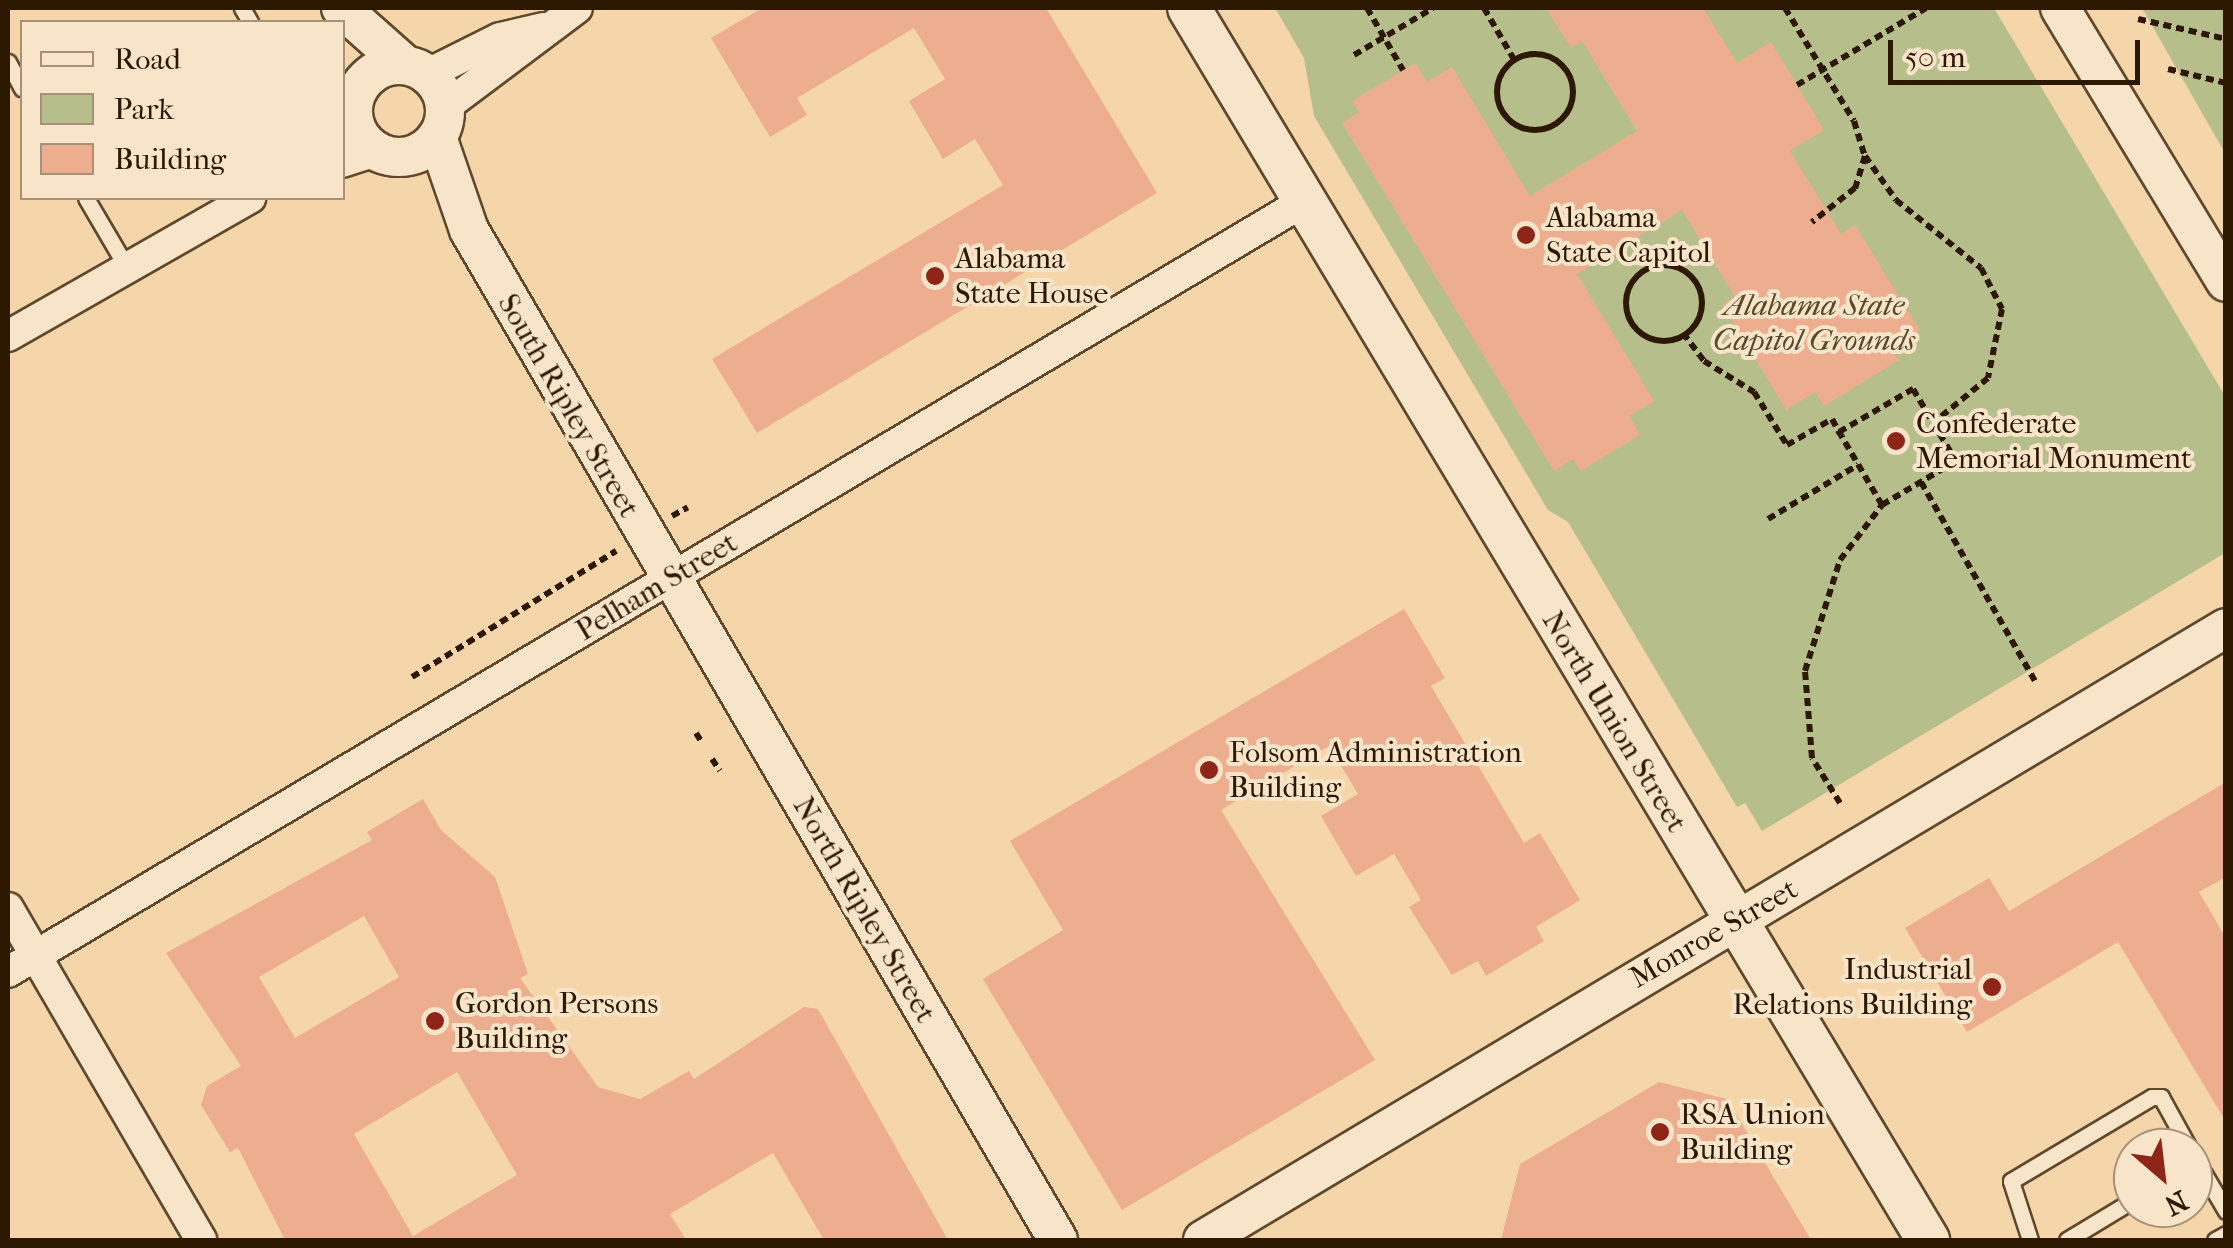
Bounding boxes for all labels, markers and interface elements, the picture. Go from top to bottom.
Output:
legend [20,20,345,200]
scale bar [1893,20,2146,82]
text: 50 m [1905,40,1966,75]
text: Road [114,42,181,77]
text: Park [114,92,174,127]
text: Building [114,142,226,177]
place label: Alabama State Capitol [1546,200,1711,270]
marker: Alabama State Capitol [1515,224,1537,246]
place label: Alabama State House [955,241,1108,312]
marker: Alabama State House [924,265,946,287]
street label: South Ripley Street [489,288,647,524]
park label: Alabama State Capitol Grounds [1713,288,1915,358]
place label: Confederate Memorial Monument [1916,406,2192,476]
marker: Confederate Memorial Monument [1885,430,1907,452]
street label: Pelham Street [570,525,744,649]
street label: North Union Street [1534,605,1694,839]
place label: Folsom Administration Building [1229,735,1522,806]
marker: Folsom Administration Building [1198,759,1220,781]
street label: North Ripley Street [785,791,943,1029]
street label: Monroe Street [1624,871,1804,997]
place label: Industrial Relations Building [1732,952,1972,1022]
marker: Industrial Relations Building [1981,976,2003,998]
place label: Gordon Persons Building [455,986,658,1056]
marker: Gordon Persons Building [424,1010,446,1032]
place label: RSA Union Building [1680,1097,1825,1168]
marker: RSA Union Building [1649,1121,1671,1143]
north arrow [2113,1128,2213,1228]
text: N [2159,1184,2194,1223]

